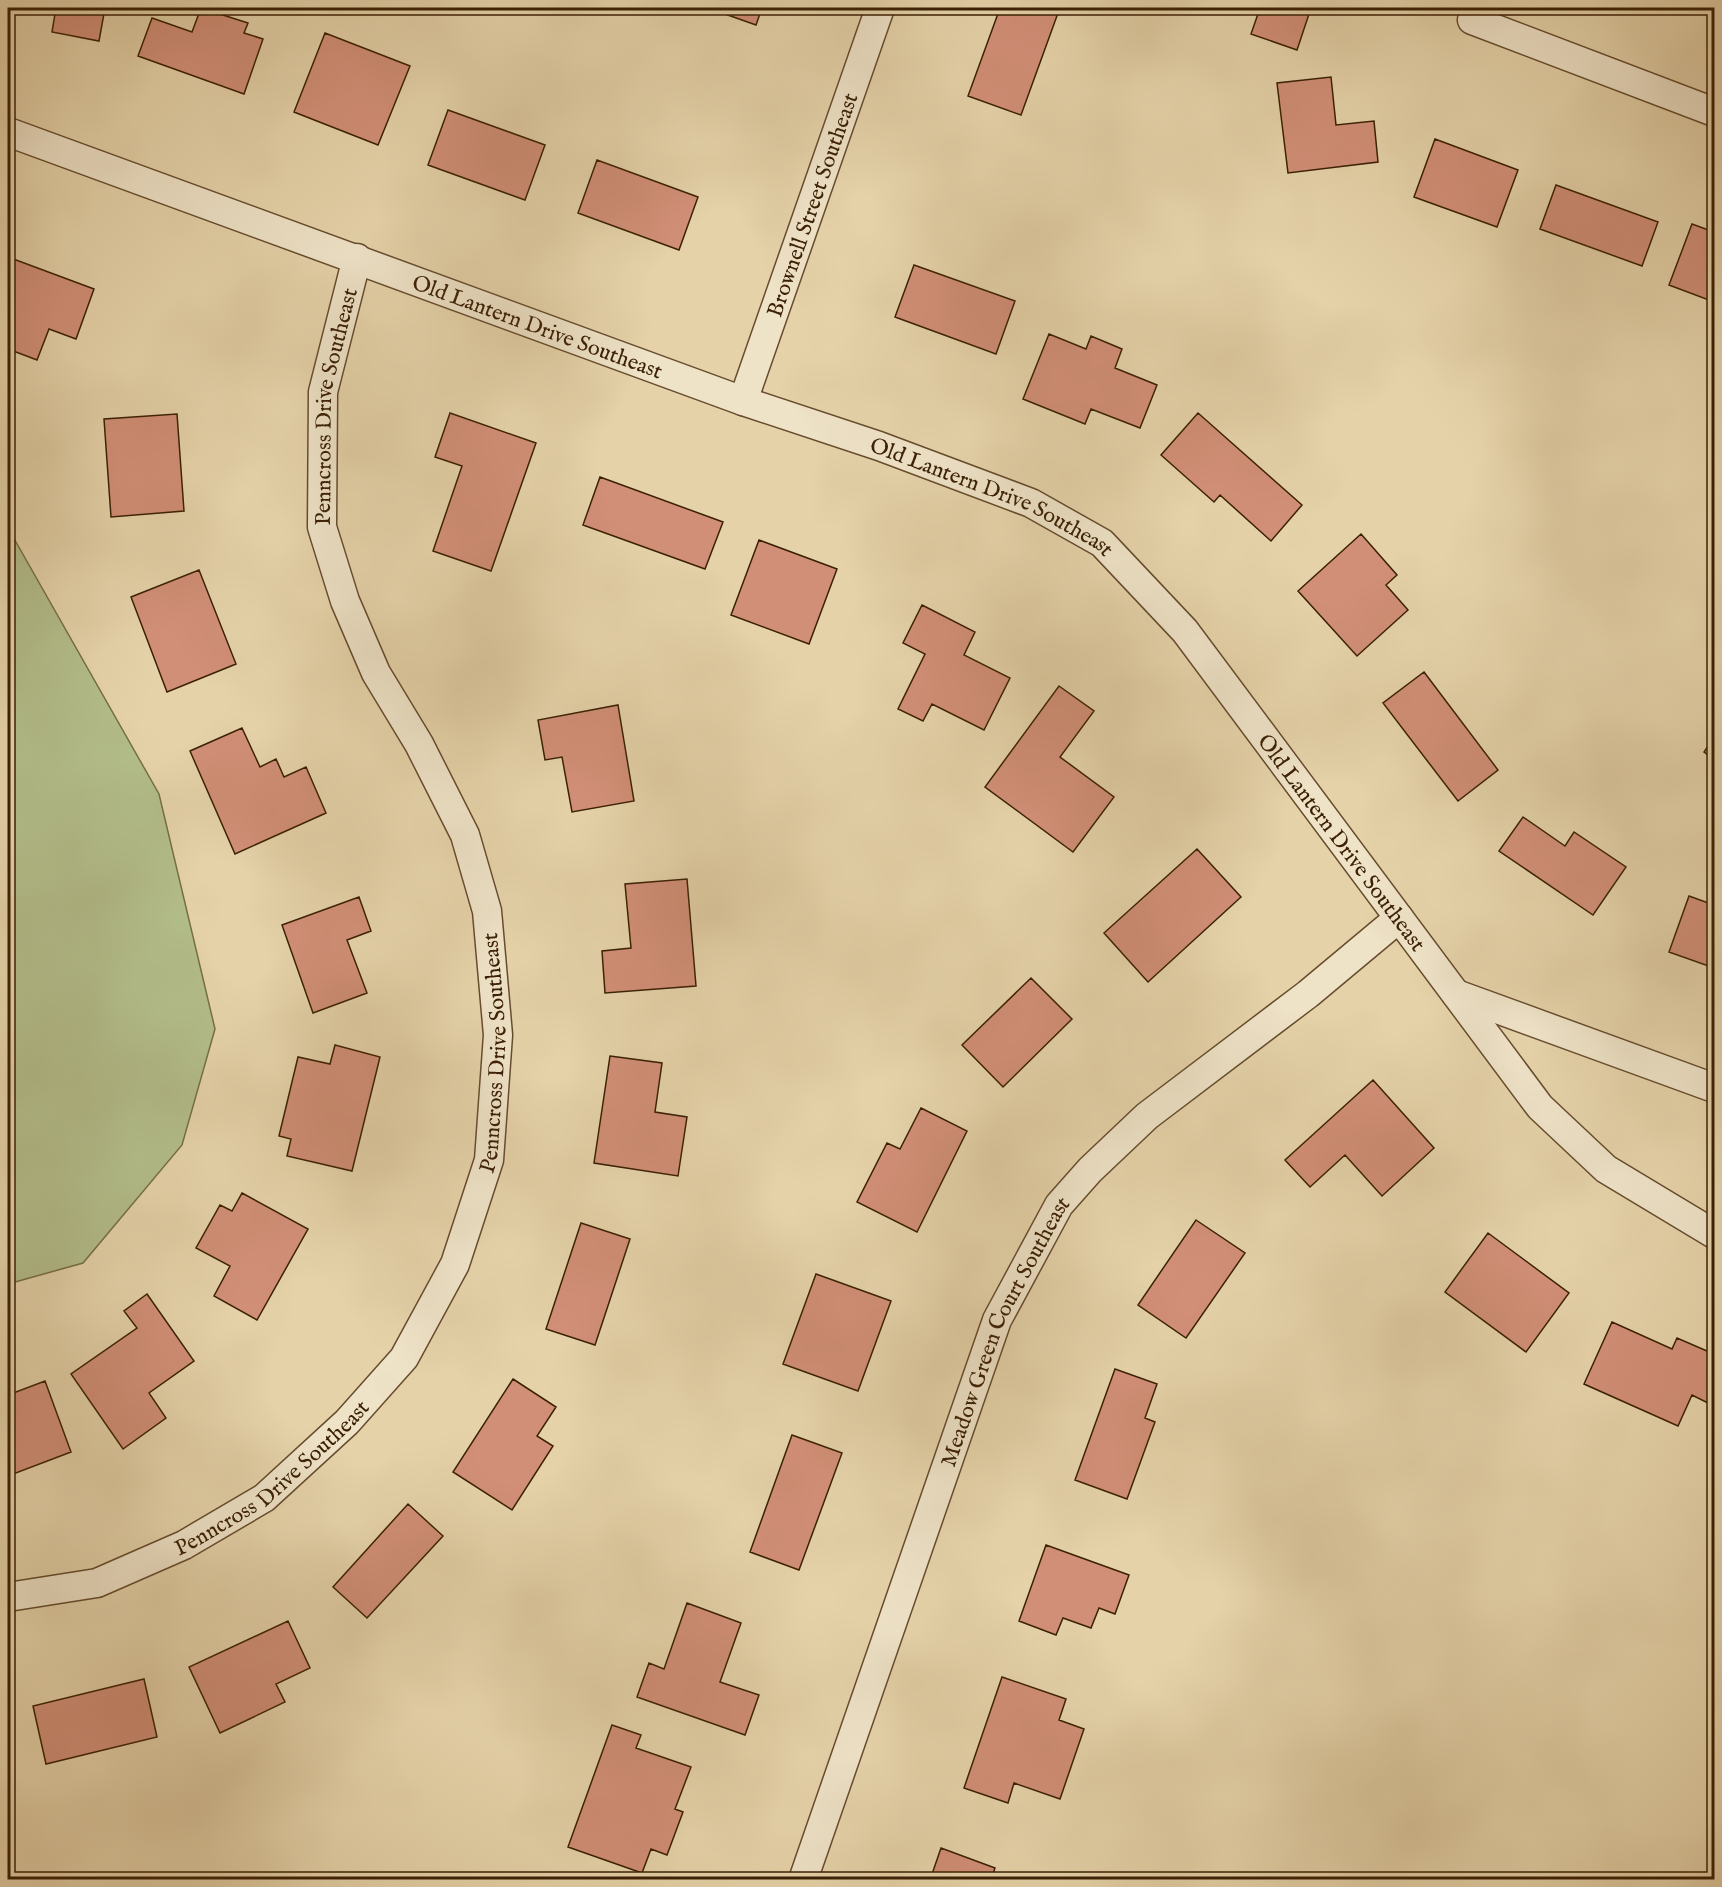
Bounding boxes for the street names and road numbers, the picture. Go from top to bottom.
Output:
street label: Brownell Street Southeast [761,89,865,321]
street label: Old Lantern Drive Southeast [408,269,666,386]
street label: Penncross Drive Southeast [310,285,365,526]
street label: Old Lantern Drive Southeast [866,432,1120,563]
street label: Old Lantern Drive Southeast [1250,729,1431,958]
street label: Penncross Drive Southeast [474,931,514,1177]
street label: Meadow Green Court Southeast [935,1191,1077,1471]
street label: Penncross Drive Southeast [171,1394,376,1563]

